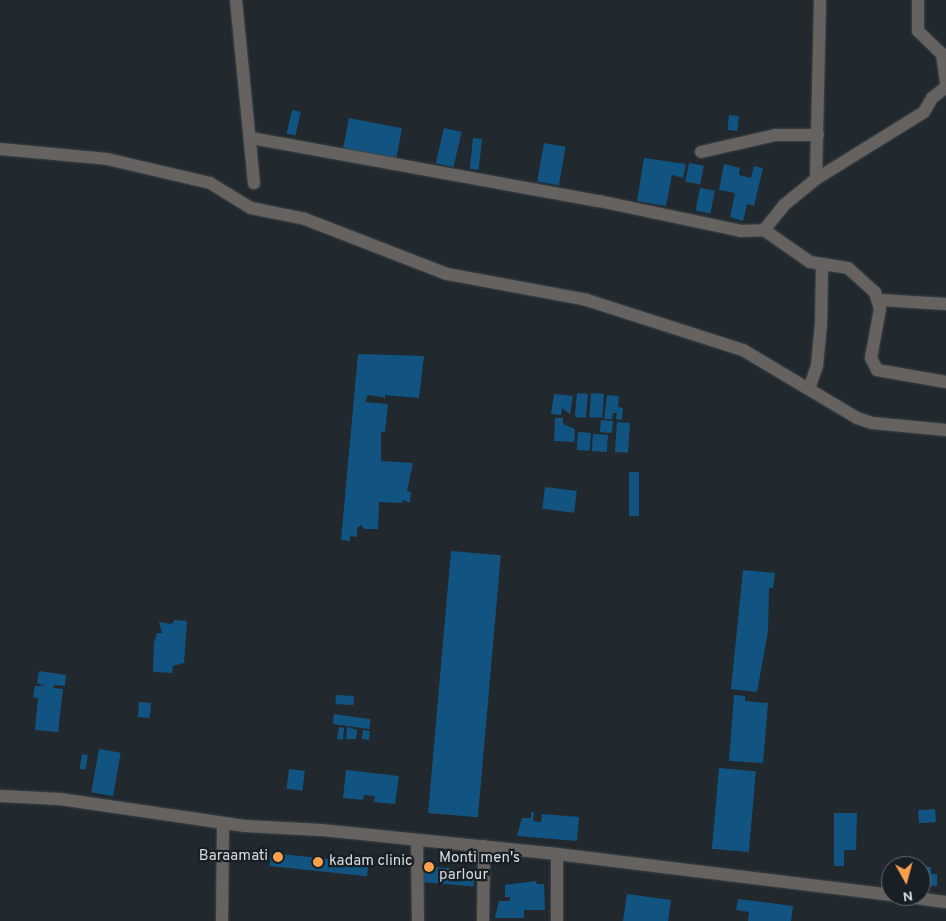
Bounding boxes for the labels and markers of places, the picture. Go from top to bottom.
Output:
place label: Baraamati [199,848,268,866]
place label: Monti men's parlour [439,849,520,884]
marker: Baraamati [272,851,284,863]
place label: kadam clinic [329,853,412,871]
marker: kadam clinic [311,855,325,869]
marker: Monti men's parlour [423,861,435,873]

